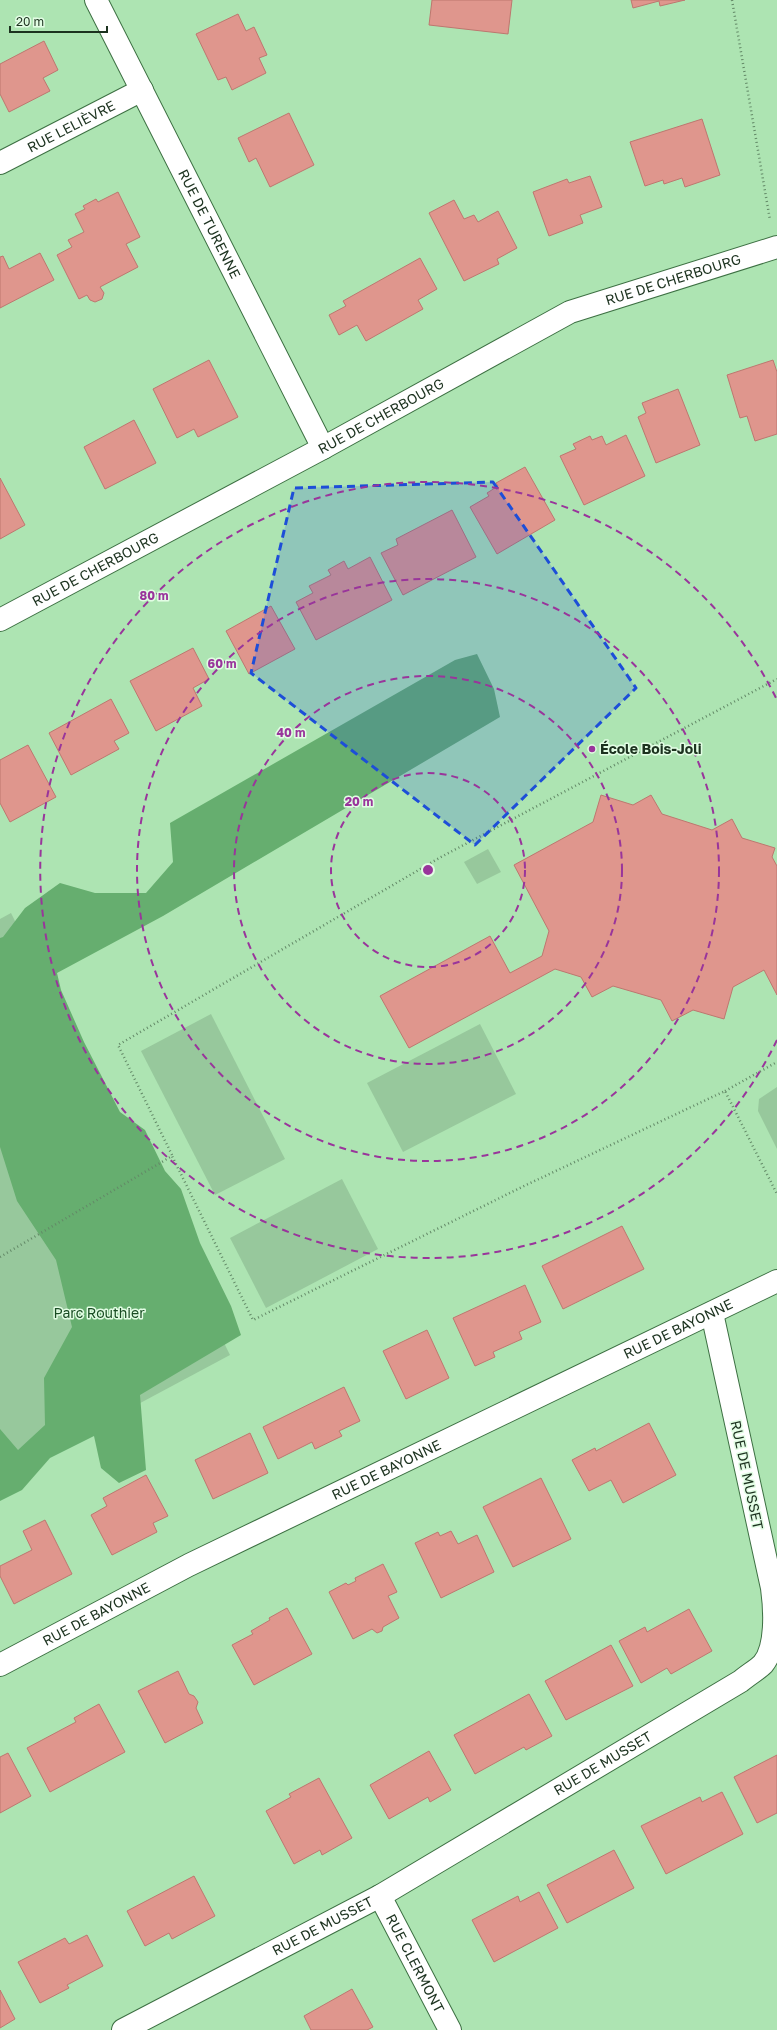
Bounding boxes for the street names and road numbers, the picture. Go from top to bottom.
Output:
street label: RUE LELIÈVRE [24,96,118,156]
street label: RUE DE TURENNE [175,166,245,281]
street label: RUE DE CHERBOURG [603,250,743,308]
street label: RUE DE CHERBOURG [315,374,447,457]
street label: RUE DE CHERBOURG [29,528,161,609]
street label: RUE DE BAYONNE [620,1295,735,1362]
street label: RUE DE MUSSET [728,1419,767,1531]
street label: RUE DE BAYONNE [329,1436,444,1503]
street label: RUE DE BAYONNE [39,1578,153,1649]
street label: RUE DE MUSSET [550,1727,655,1799]
street label: RUE DE MUSSET [269,1892,376,1959]
street label: RUE CLERMONT [383,1911,449,2016]

